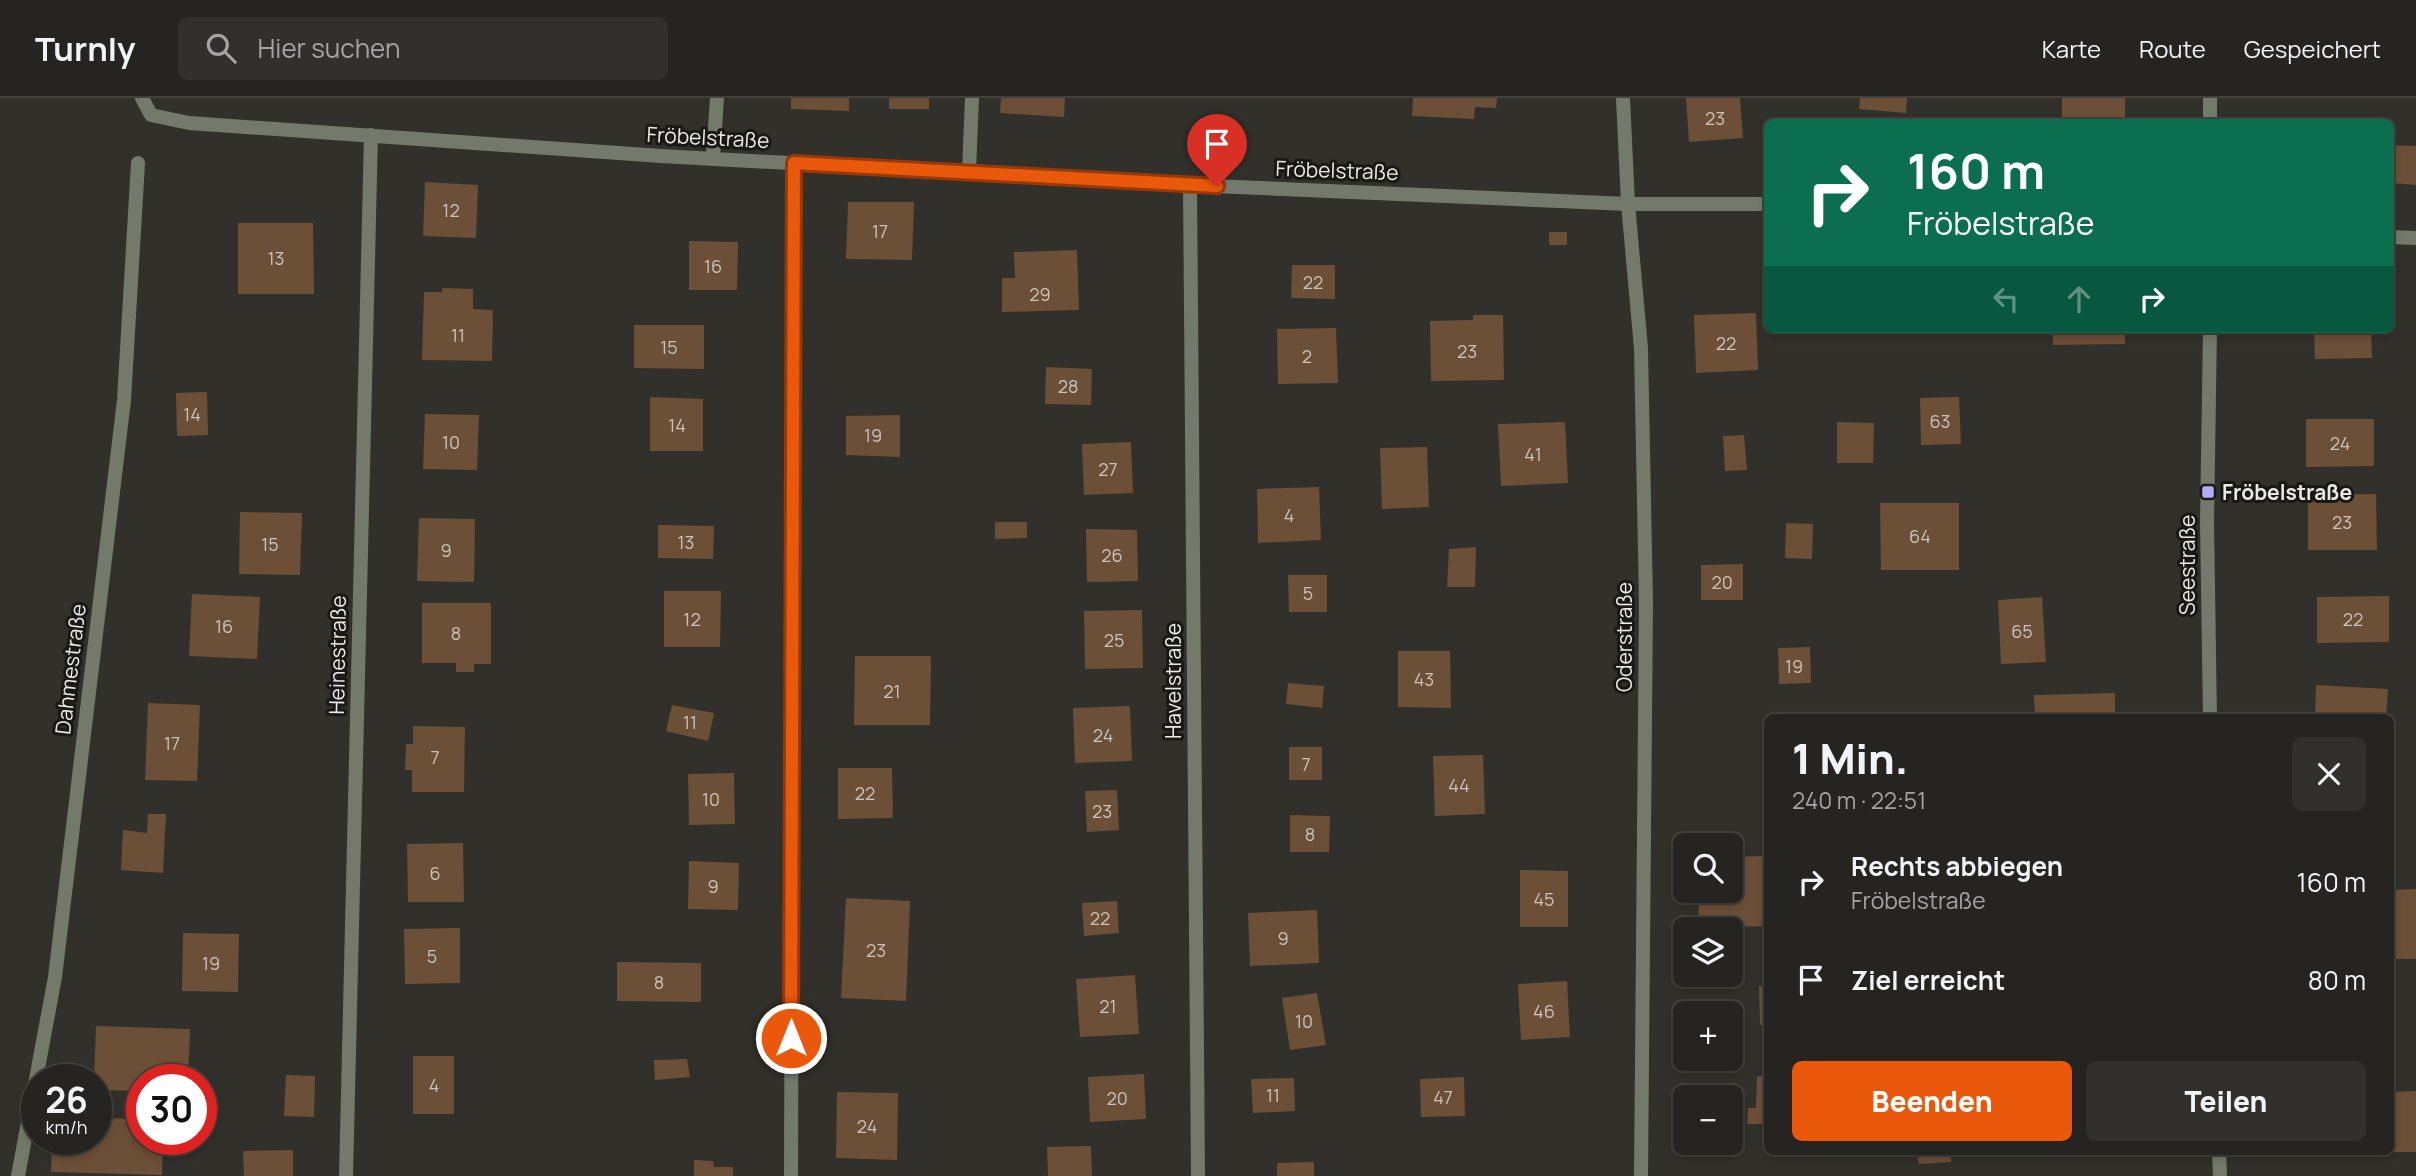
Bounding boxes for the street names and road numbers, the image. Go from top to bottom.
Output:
street label: Fröbelstraße [646,120,770,154]
street label: Fröbelstraße [1275,154,1399,186]
street label: Seestraße [2173,515,2201,615]
street label: Oderstraße [1610,582,1638,692]
street label: Heinestraße [322,595,352,715]
street label: Dahmestraße [48,602,92,736]
street label: Havelstraße [1159,623,1187,739]

